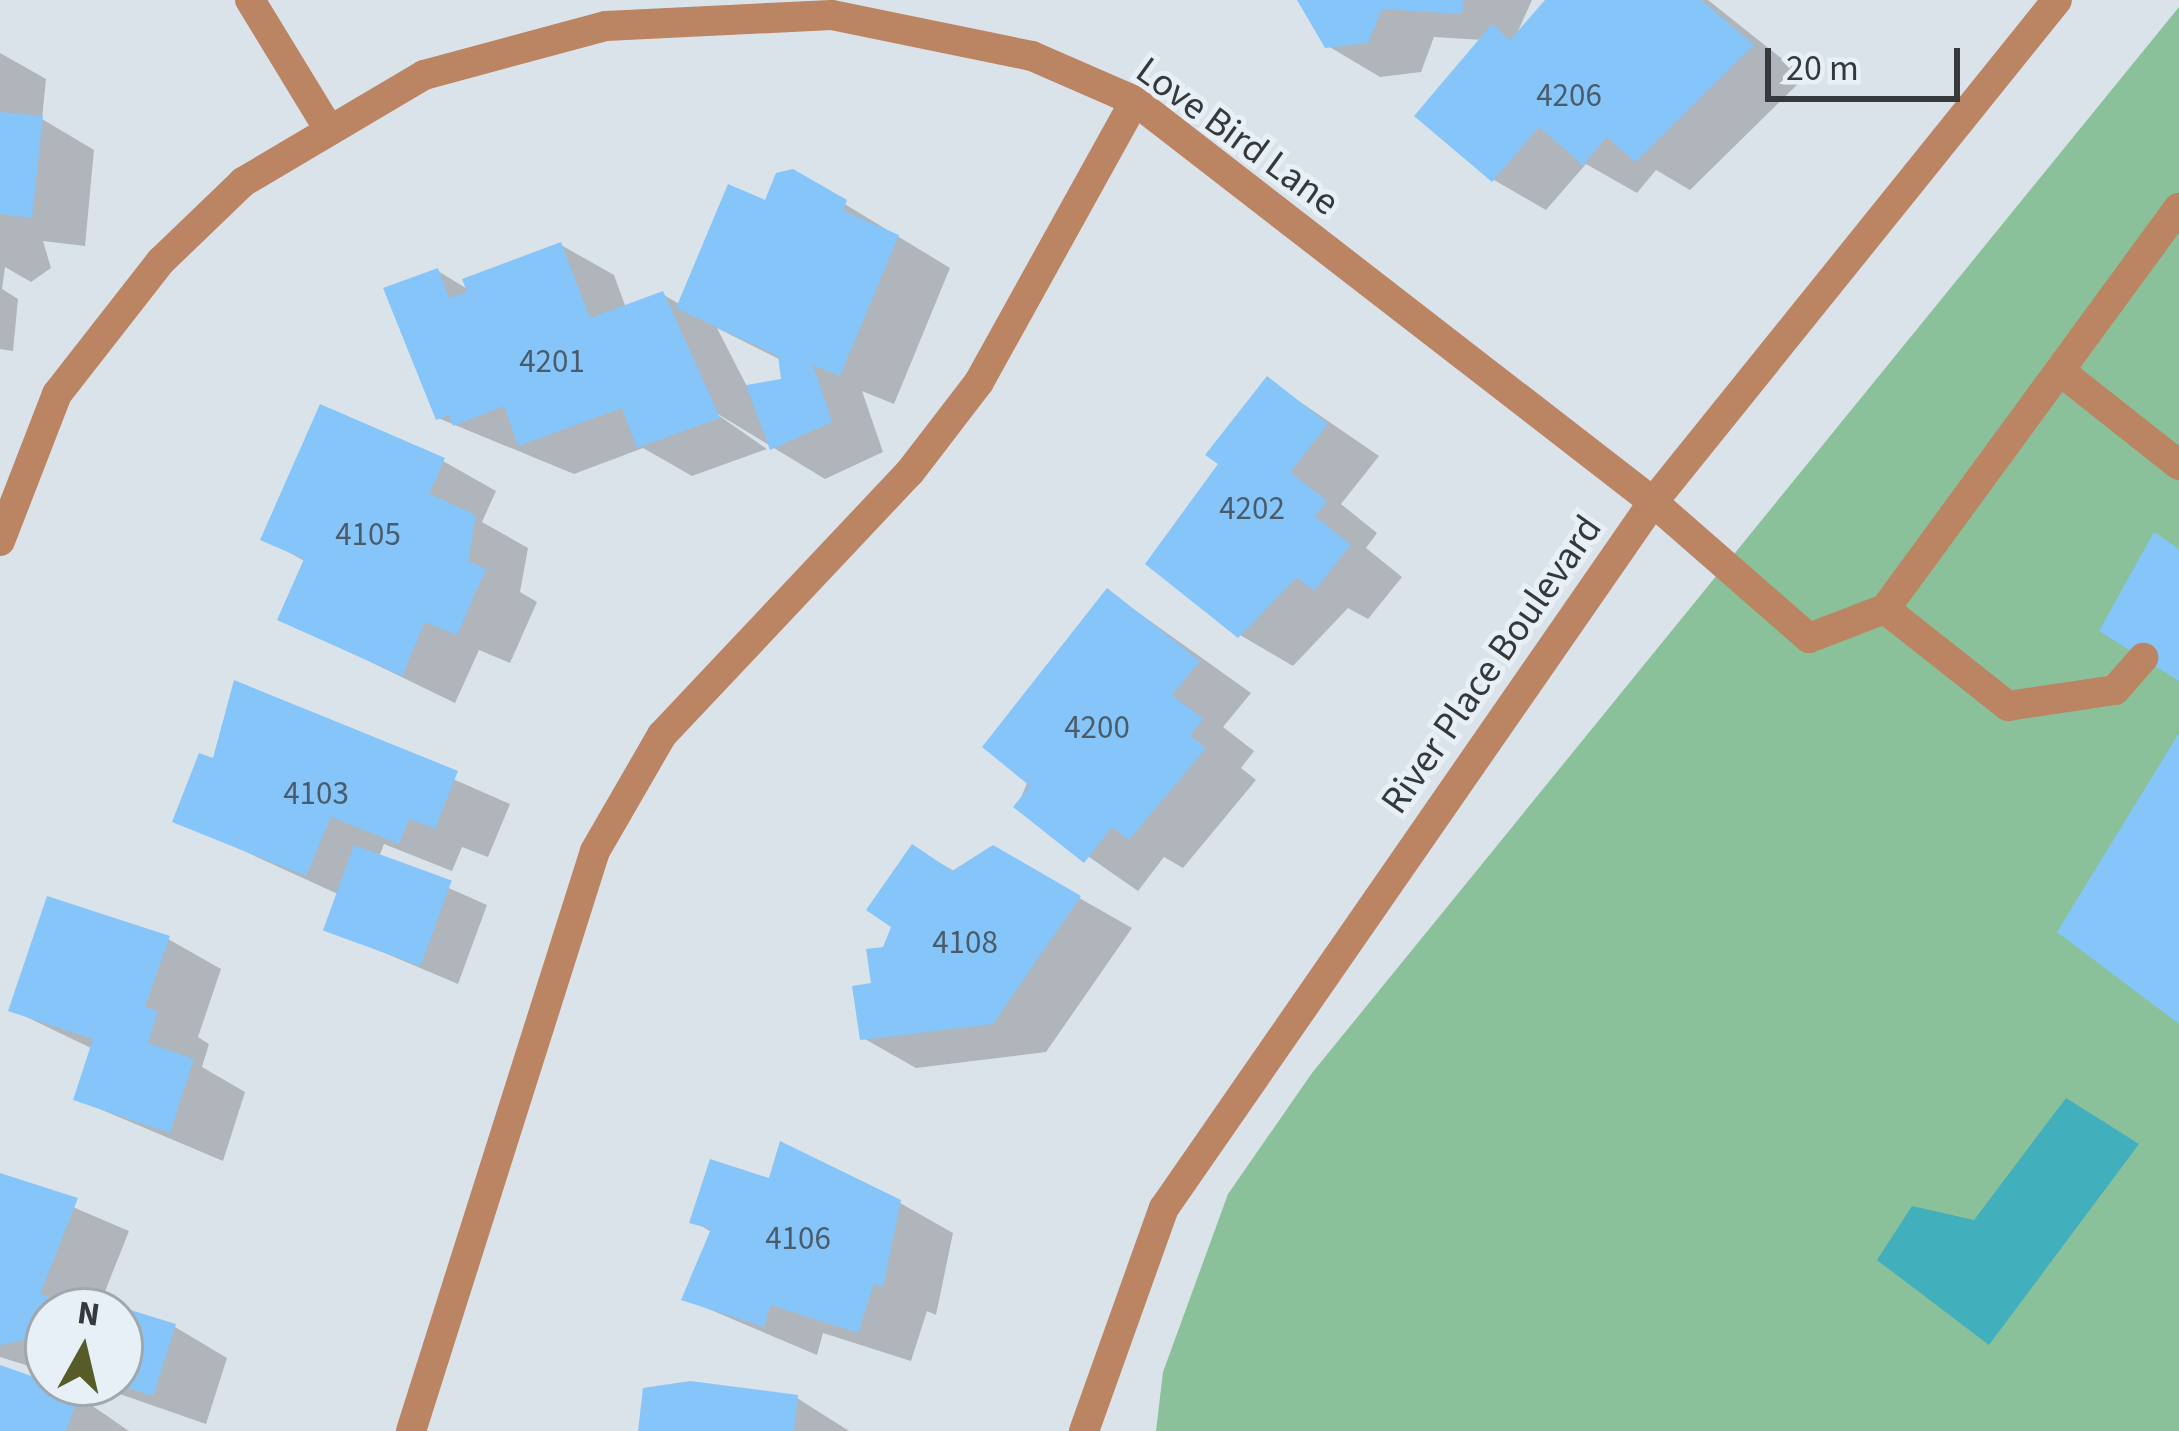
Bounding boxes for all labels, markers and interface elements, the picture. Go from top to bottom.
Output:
scale bar [1771,24,1966,98]
text: 20 m [1786,43,1859,94]
street label: Love Bird Lane [1127,48,1347,226]
house number: 4206 [1536,76,1602,116]
house number: 4201 [519,342,585,382]
house number: 4202 [1219,489,1285,529]
street label: River Place Boulevard [1372,507,1612,823]
house number: 4105 [335,515,401,555]
house number: 4200 [1064,708,1130,748]
house number: 4103 [283,774,349,814]
house number: 4108 [932,923,998,963]
house number: 4106 [765,1219,831,1259]
north arrow [24,1287,144,1407]
text: N [75,1289,103,1339]

